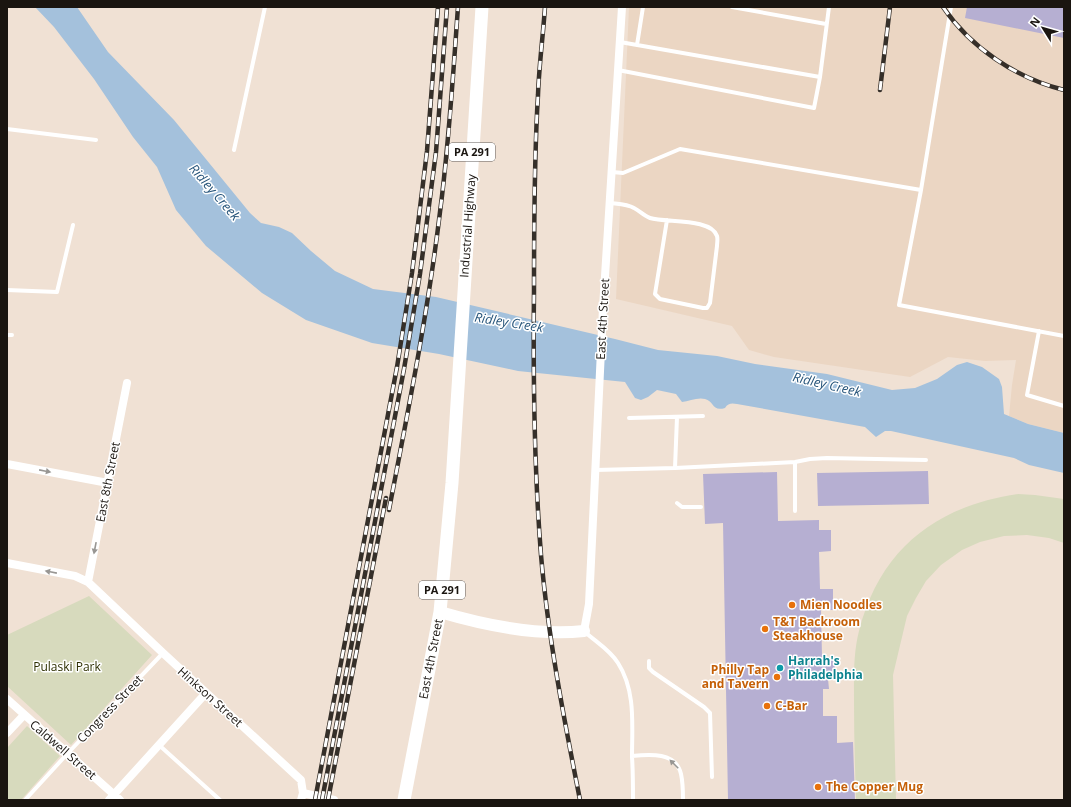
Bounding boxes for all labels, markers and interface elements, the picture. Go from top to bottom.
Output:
north arrow [1023,8,1063,48]
text: N [1026,14,1043,30]
road number: PA 291 [449,143,495,161]
water label: Ridley Creek [185,160,245,225]
street label: Industrial Highway [455,173,480,278]
street label: East 4th Street [592,278,613,360]
water label: Ridley Creek [473,308,545,336]
water label: Ridley Creek [791,367,863,401]
street label: East 8th Street [91,440,124,524]
one-way arrow [39,468,51,474]
one-way arrow [91,542,97,555]
one-way arrow [44,568,57,574]
road number: PA 291 [419,581,465,599]
place label: Mien Noodles [800,596,882,613]
marker: Mien Noodles [787,600,797,610]
place label: T&T Backroom Steakhouse [773,613,860,644]
street label: East 4th Street [414,617,447,701]
marker: T&T Backroom Steakhouse [760,624,770,634]
place label: Harrah's Philadelphia [788,652,863,683]
park label: Pulaski Park [33,658,101,675]
place label: Philly Tap and Tavern [702,661,769,692]
street label: Hinkson Street [174,663,247,731]
marker: Harrah's Philadelphia [775,663,785,673]
street label: Congress Street [73,671,146,746]
marker: Philly Tap and Tavern [772,672,782,682]
place label: C-Bar [775,697,808,714]
marker: C-Bar [762,701,772,711]
street label: Caldwell Street [26,716,100,783]
one-way arrow [669,759,679,769]
place label: The Copper Mug [826,778,923,795]
marker: The Copper Mug [813,782,823,792]

